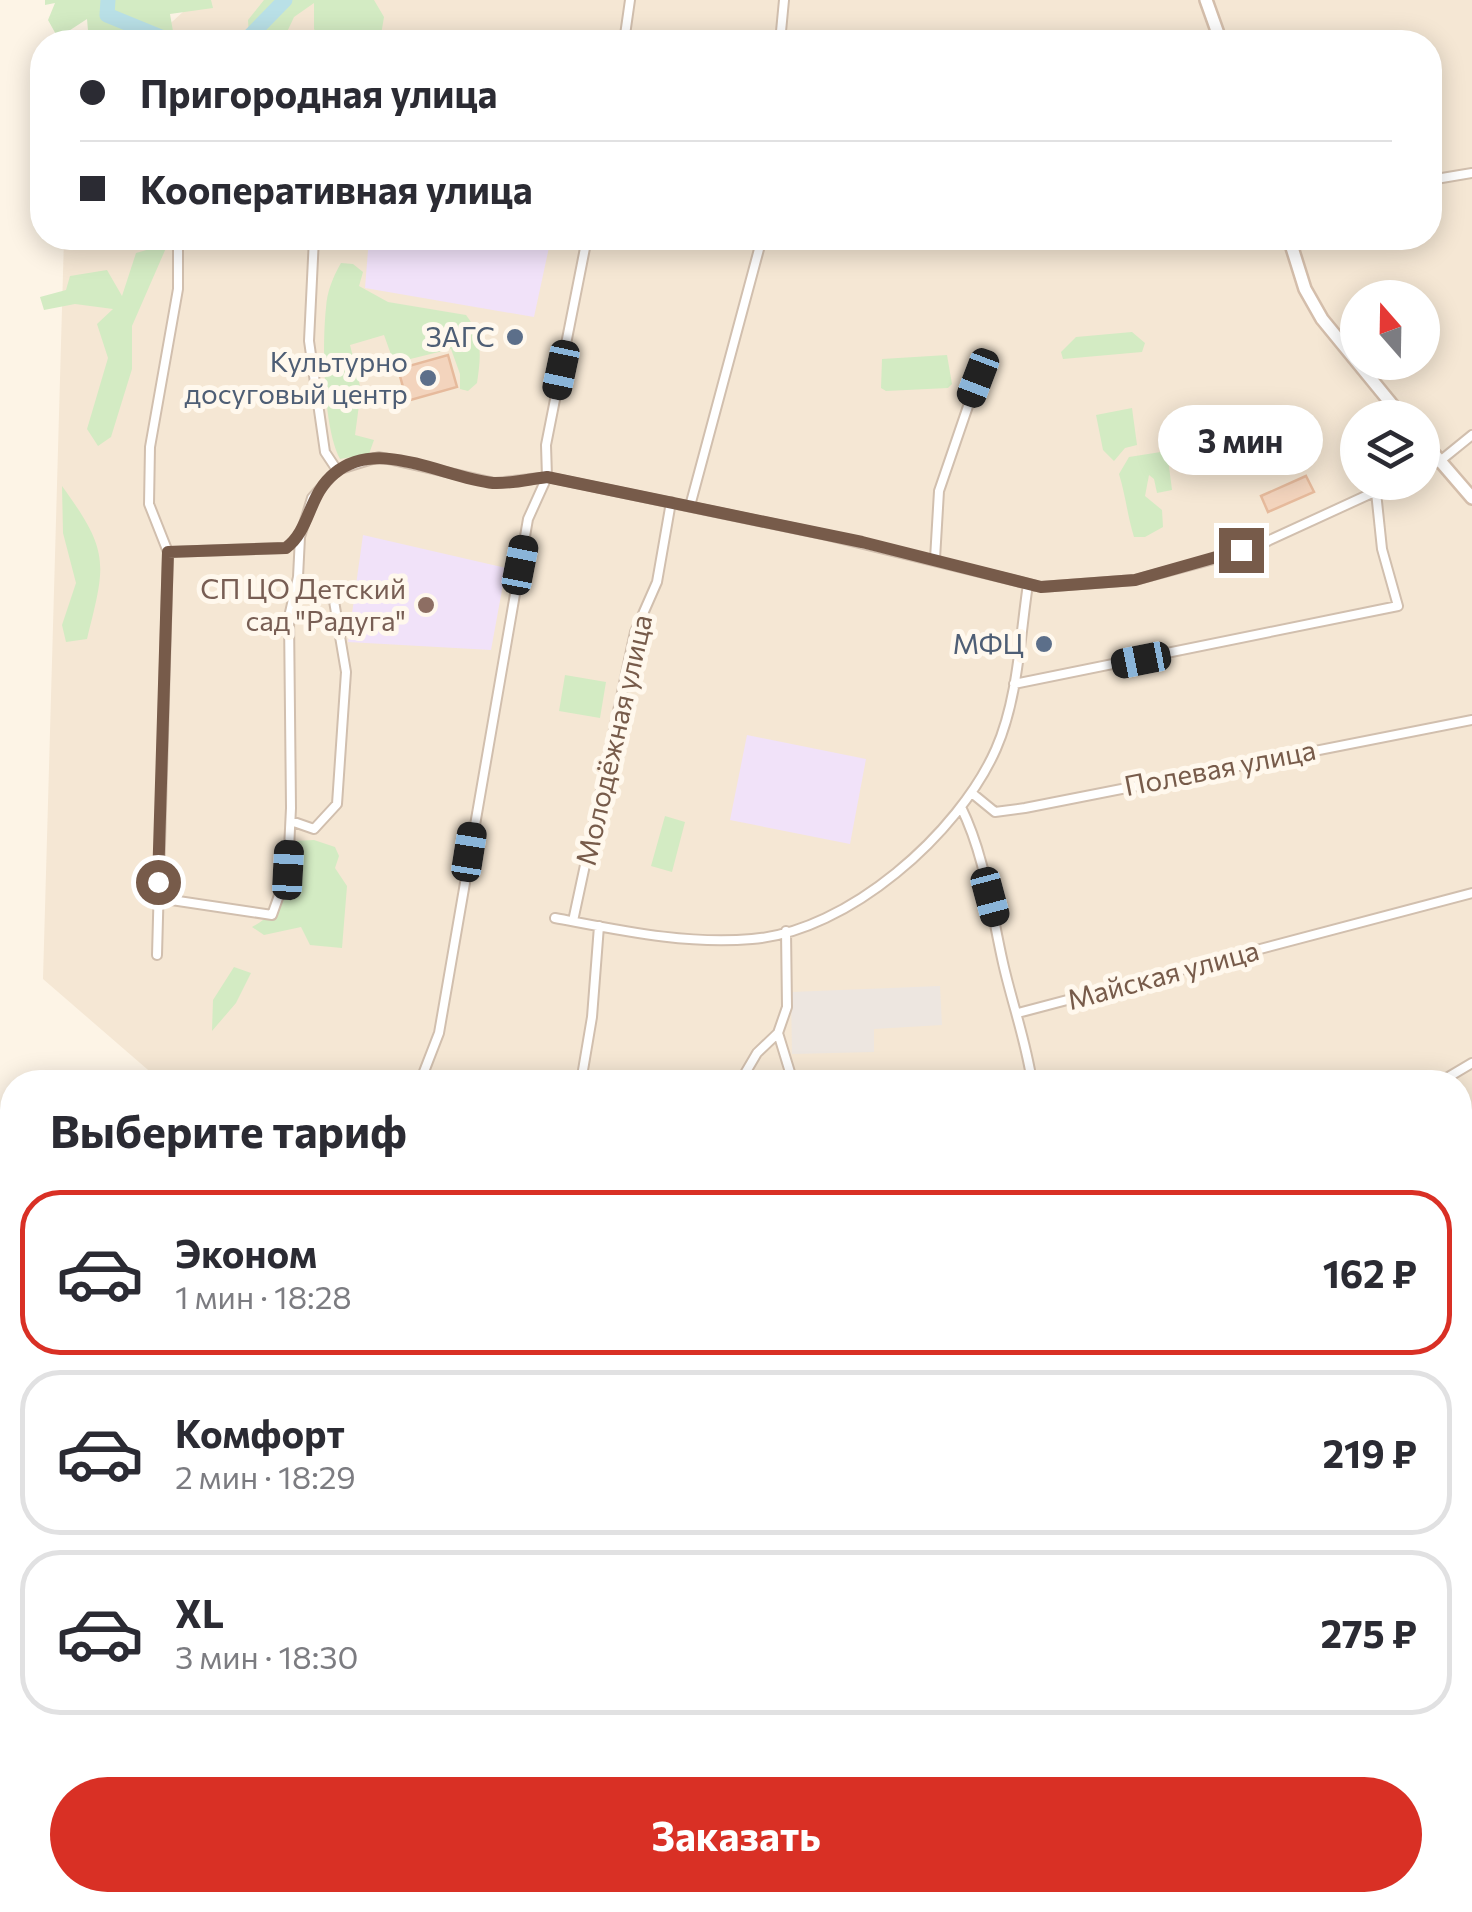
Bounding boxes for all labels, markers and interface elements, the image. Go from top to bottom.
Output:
text: Пригородная улица [140,69,497,116]
text: Кооперативная улица [140,165,533,212]
north arrow [1340,280,1440,380]
map controls [1340,280,1440,500]
place label: ЗАГС [426,319,495,353]
marker: ЗАГС [504,326,526,348]
car [540,338,582,402]
place label: Культурно досуговый центр [185,344,408,410]
car [953,345,1003,411]
marker: Культурно досуговый центр [417,367,439,389]
button: layers [1340,400,1440,500]
callout: 3 мин [1158,405,1324,475]
text: 3 мин [1198,420,1283,460]
route end [1219,528,1264,573]
car [500,533,540,597]
place label: СП ЦО Детский сад "Радуга" [200,571,406,637]
marker: СП ЦО Детский сад "Радуга" [415,594,437,616]
street label: Молодёжная улица [568,611,658,869]
place label: МФЦ [952,626,1024,660]
marker: МФЦ [1033,633,1055,655]
car [1109,640,1173,680]
street label: Полевая улица [1121,732,1318,802]
car [449,820,489,884]
car [271,839,305,901]
route start [136,860,181,905]
car [968,864,1012,930]
street label: Майская улица [1063,932,1262,1016]
text: Выберите тариф [50,1102,407,1157]
icon: car [55,1228,145,1318]
text: Эконом [175,1229,317,1276]
text: 162 ₽ [1323,1249,1417,1296]
text: 1 мин · 18:28 [175,1276,352,1316]
icon: car [55,1408,145,1498]
text: Комфорт [175,1409,345,1456]
text: 219 ₽ [1322,1429,1417,1476]
text: 2 мин · 18:29 [175,1456,356,1496]
icon: car [55,1588,145,1678]
text: XL [175,1589,224,1636]
text: 275 ₽ [1320,1609,1417,1656]
text: 3 мин · 18:30 [175,1636,358,1676]
button: Заказать [50,1777,1422,1892]

